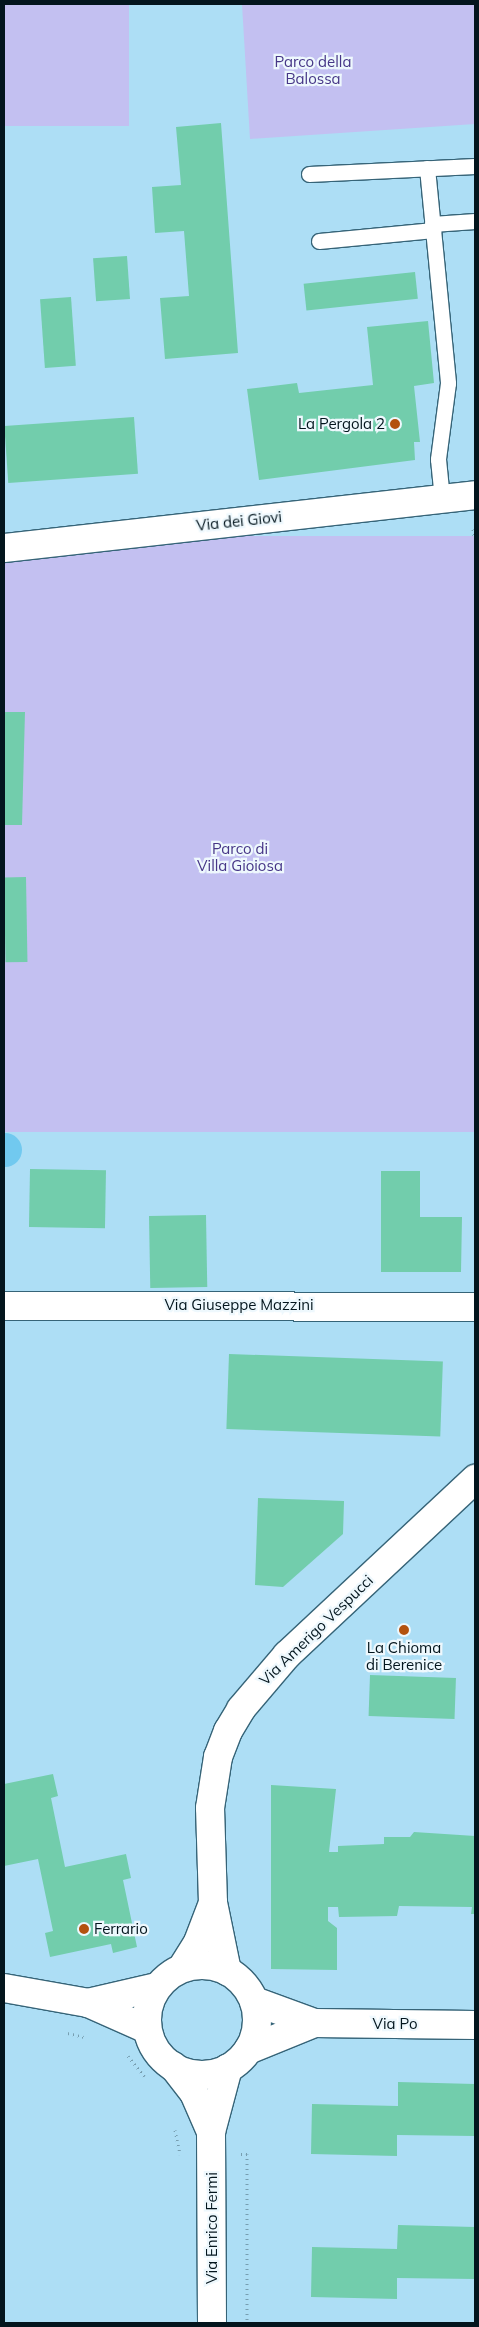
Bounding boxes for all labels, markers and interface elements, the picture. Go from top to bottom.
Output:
park label: Parco della Balossa [275,52,351,87]
place label: La Pergola 2 [298,415,385,433]
marker: La Pergola 2 [389,418,401,430]
street label: Via dei Giovi [195,508,283,534]
park label: Parco di Villa Gioiosa [197,839,283,874]
street label: Via Giuseppe Mazzini [164,1296,314,1314]
street label: Via Amerigo Vespucci [255,1571,377,1689]
marker: La Chioma di Berenice [398,1624,410,1636]
place label: La Chioma di Berenice [366,1638,442,1673]
place label: Ferrario [94,1920,148,1938]
marker: Ferrario [78,1923,90,1935]
street label: Via Po [373,2015,417,2033]
street label: Via Enrico Fermi [203,2172,221,2284]

